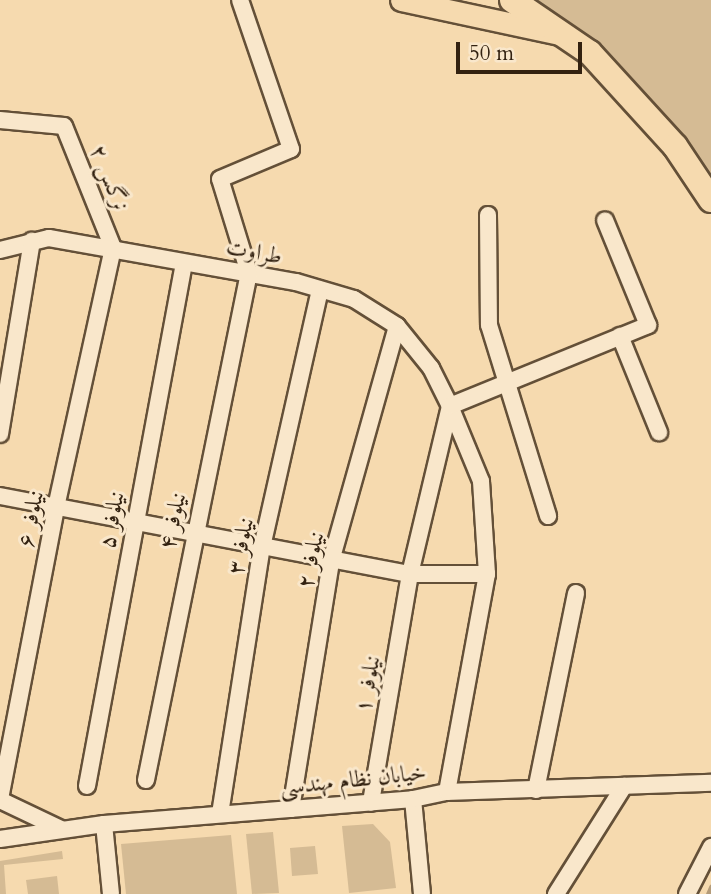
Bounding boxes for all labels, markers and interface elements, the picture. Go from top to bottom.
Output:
scale bar [459,28,585,72]
text: 50 m [469,39,514,68]
street label: نرگس ۲ [83,141,135,215]
street label: طراوت [224,234,284,270]
street label: نیلوفر ۶ [12,488,50,550]
street label: نیلوفر ۵ [93,489,131,551]
street label: نیلوفر ۴ [154,490,192,552]
street label: نیلوفر ۳ [222,515,260,577]
street label: نیلوفر ۲ [292,529,330,591]
street label: نیلوفر ۱ [349,653,387,715]
street label: خیابان نظام مهندسی [278,759,428,801]

